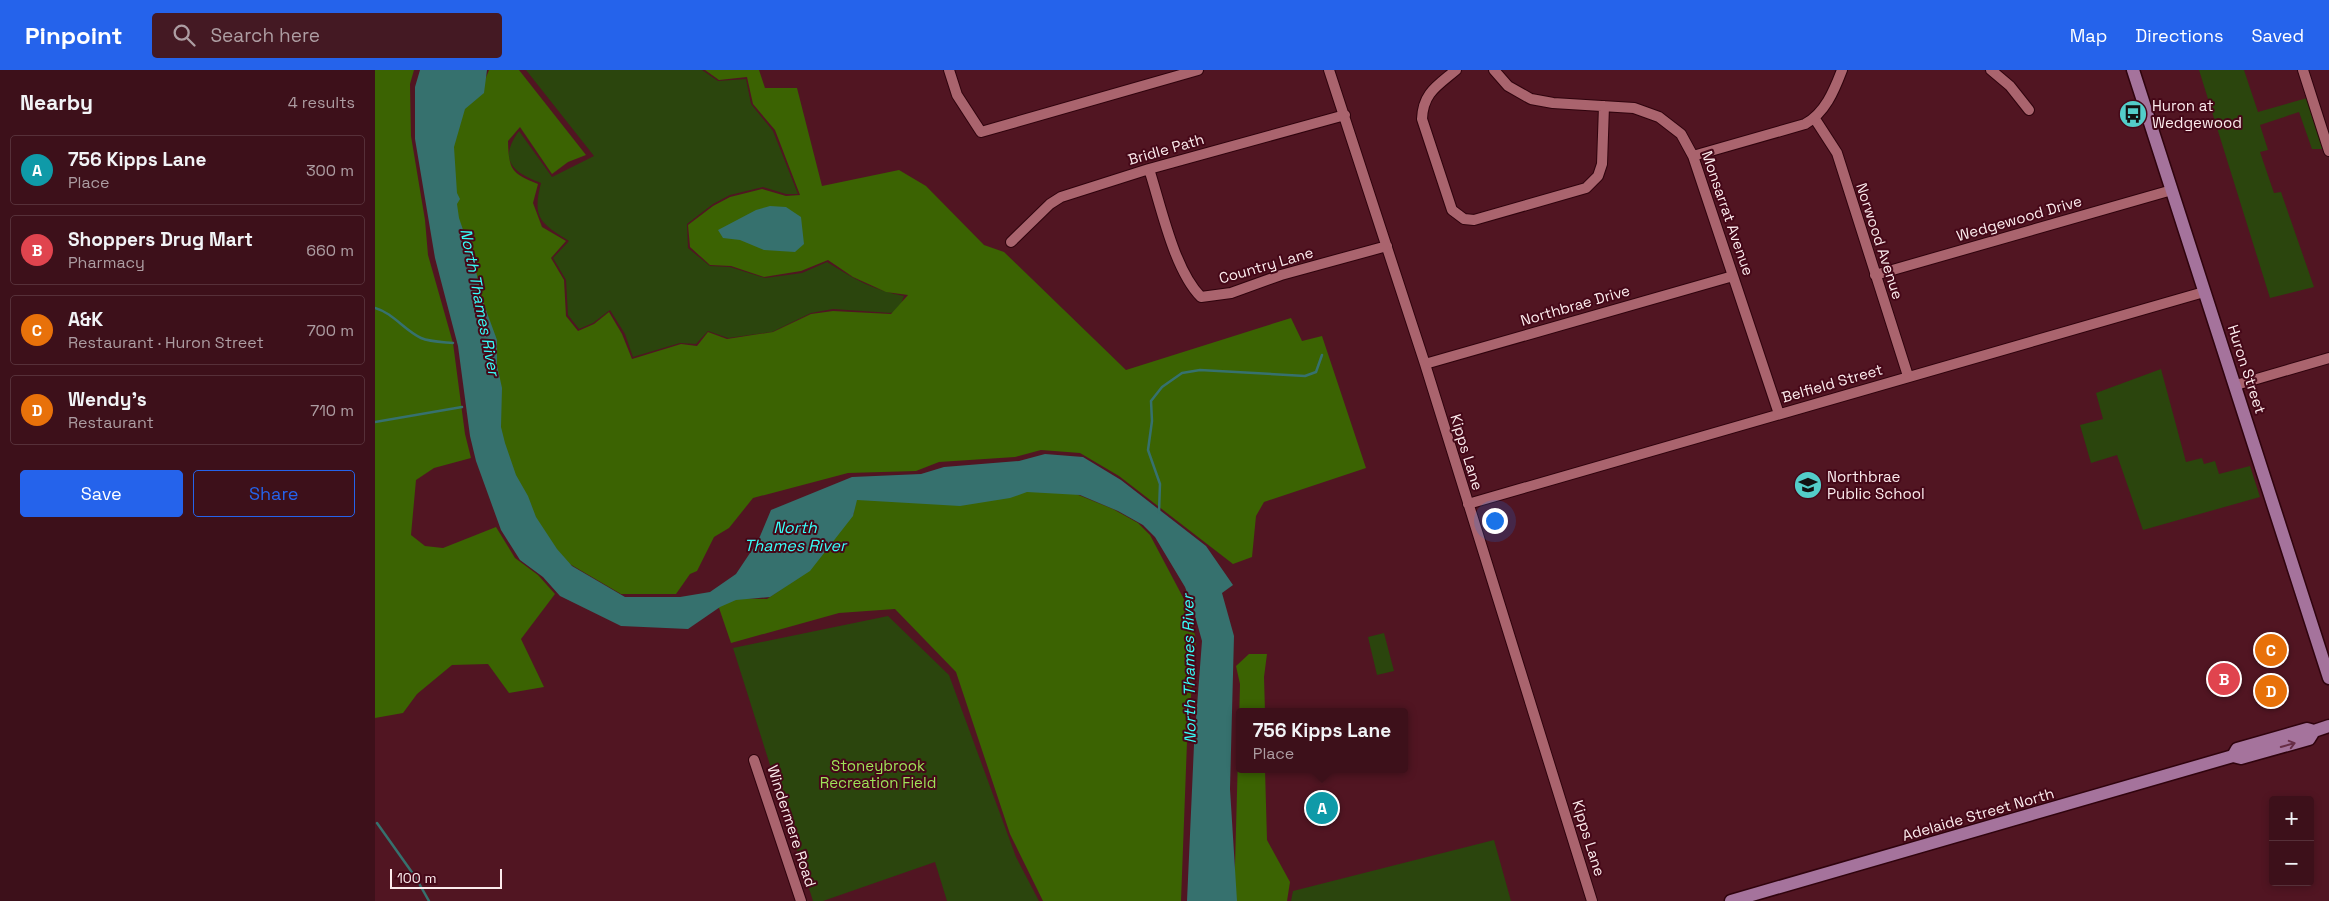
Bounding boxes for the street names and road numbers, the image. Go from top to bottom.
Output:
street label: Bridle Path [1126,129,1206,169]
street label: Monsarrat Avenue [1698,148,1758,278]
street label: Norwood Avenue [1852,180,1908,302]
street label: Wedgewood Drive [1954,191,2084,245]
street label: Country Lane [1216,242,1316,288]
street label: Northbrae Drive [1518,280,1632,330]
street label: Huron Street [2224,322,2270,416]
street label: Belfield Street [1779,359,1885,407]
street label: Kipps Lane [1446,412,1488,493]
street label: Windermere Road [763,763,821,889]
street label: Adelaide Street North [1900,783,2056,845]
street label: Kipps Lane [1568,798,1610,879]

